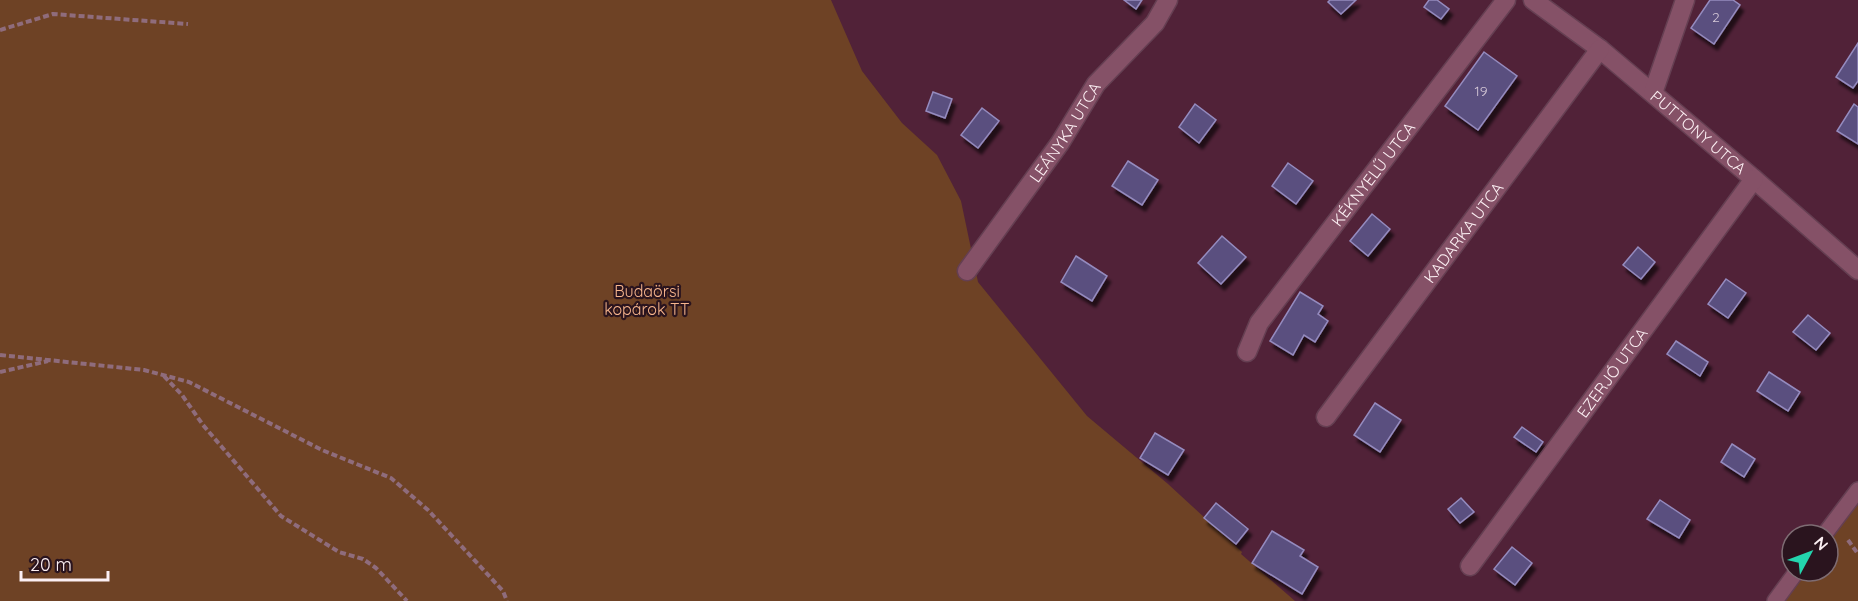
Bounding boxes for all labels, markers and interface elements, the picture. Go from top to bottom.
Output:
house number: 2 [1712,8,1720,26]
street label: LEÁNYKA UTCA [1025,78,1105,186]
house number: 19 [1475,82,1488,100]
street label: PUTTONY UTCA [1647,86,1751,178]
street label: KÉKNYELŰ UTCA [1327,118,1419,230]
street label: KADARKA UTCA [1419,178,1507,287]
park label: Budaörsi kopárok TT [604,281,690,319]
street label: EZERJÓ UTCA [1572,324,1652,421]
north arrow [1780,523,1840,583]
text: N [1810,532,1833,554]
scale bar [21,544,108,582]
text: 20 m [30,553,72,576]

